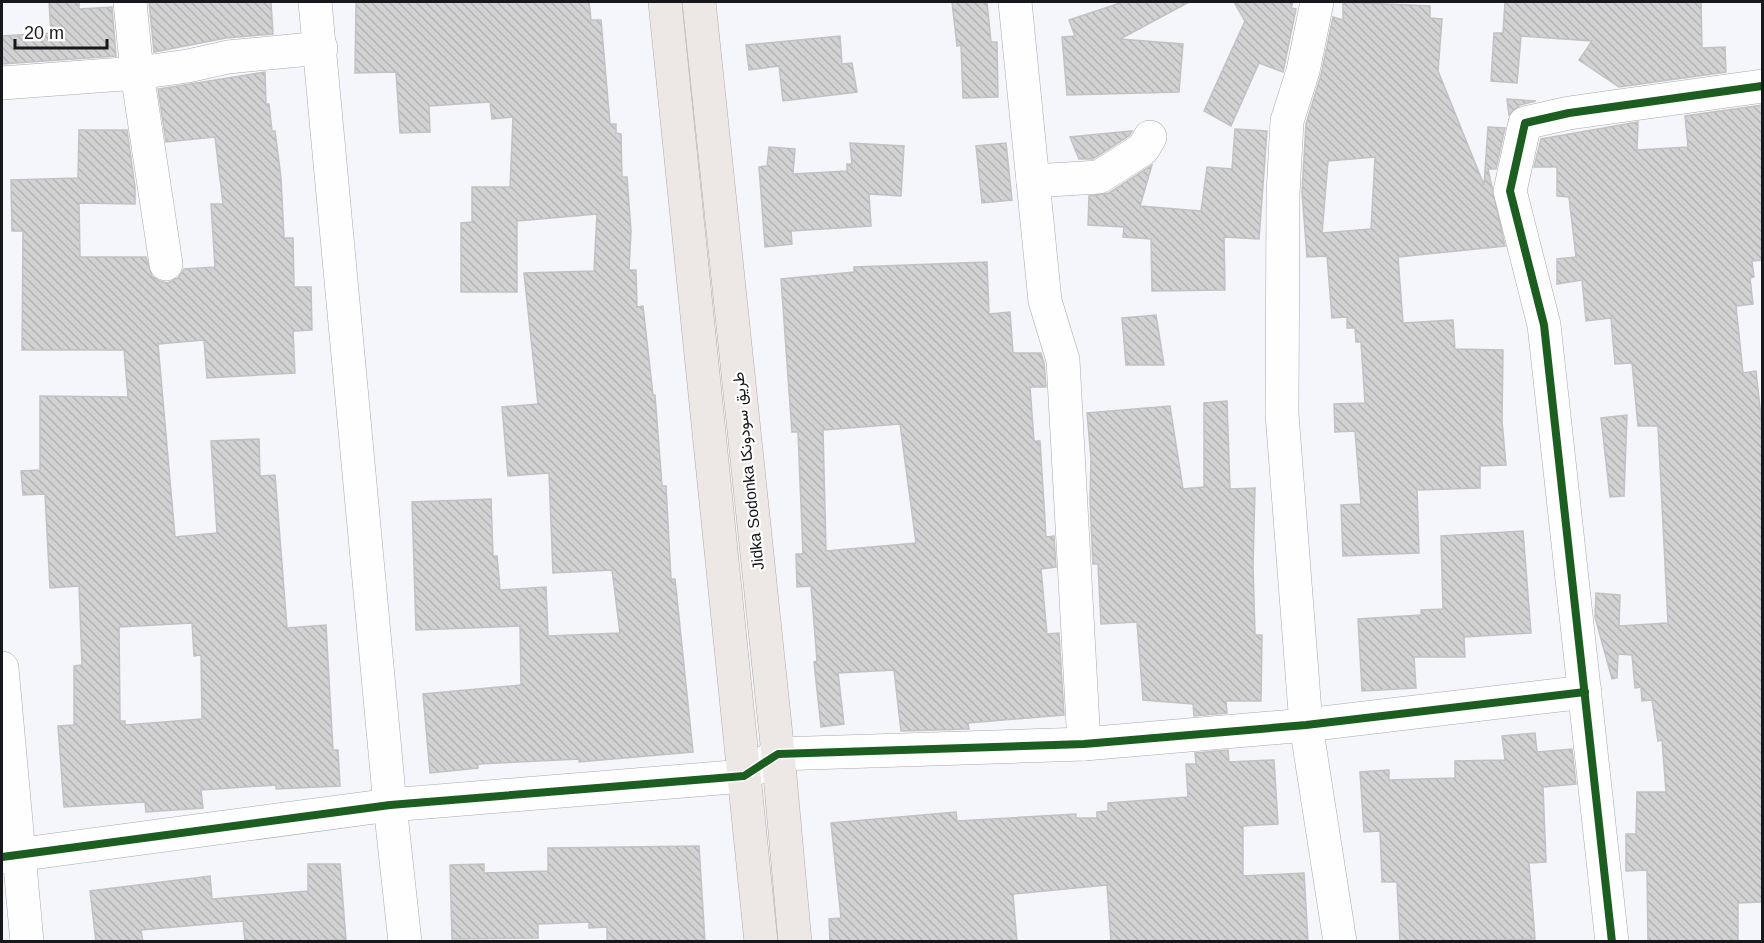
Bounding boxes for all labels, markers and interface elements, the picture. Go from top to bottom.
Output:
scale bar [15,12,106,50]
text: 20 m [24,23,64,43]
street label: Jidka Sodonka طريق سودونكا [729,371,769,571]

